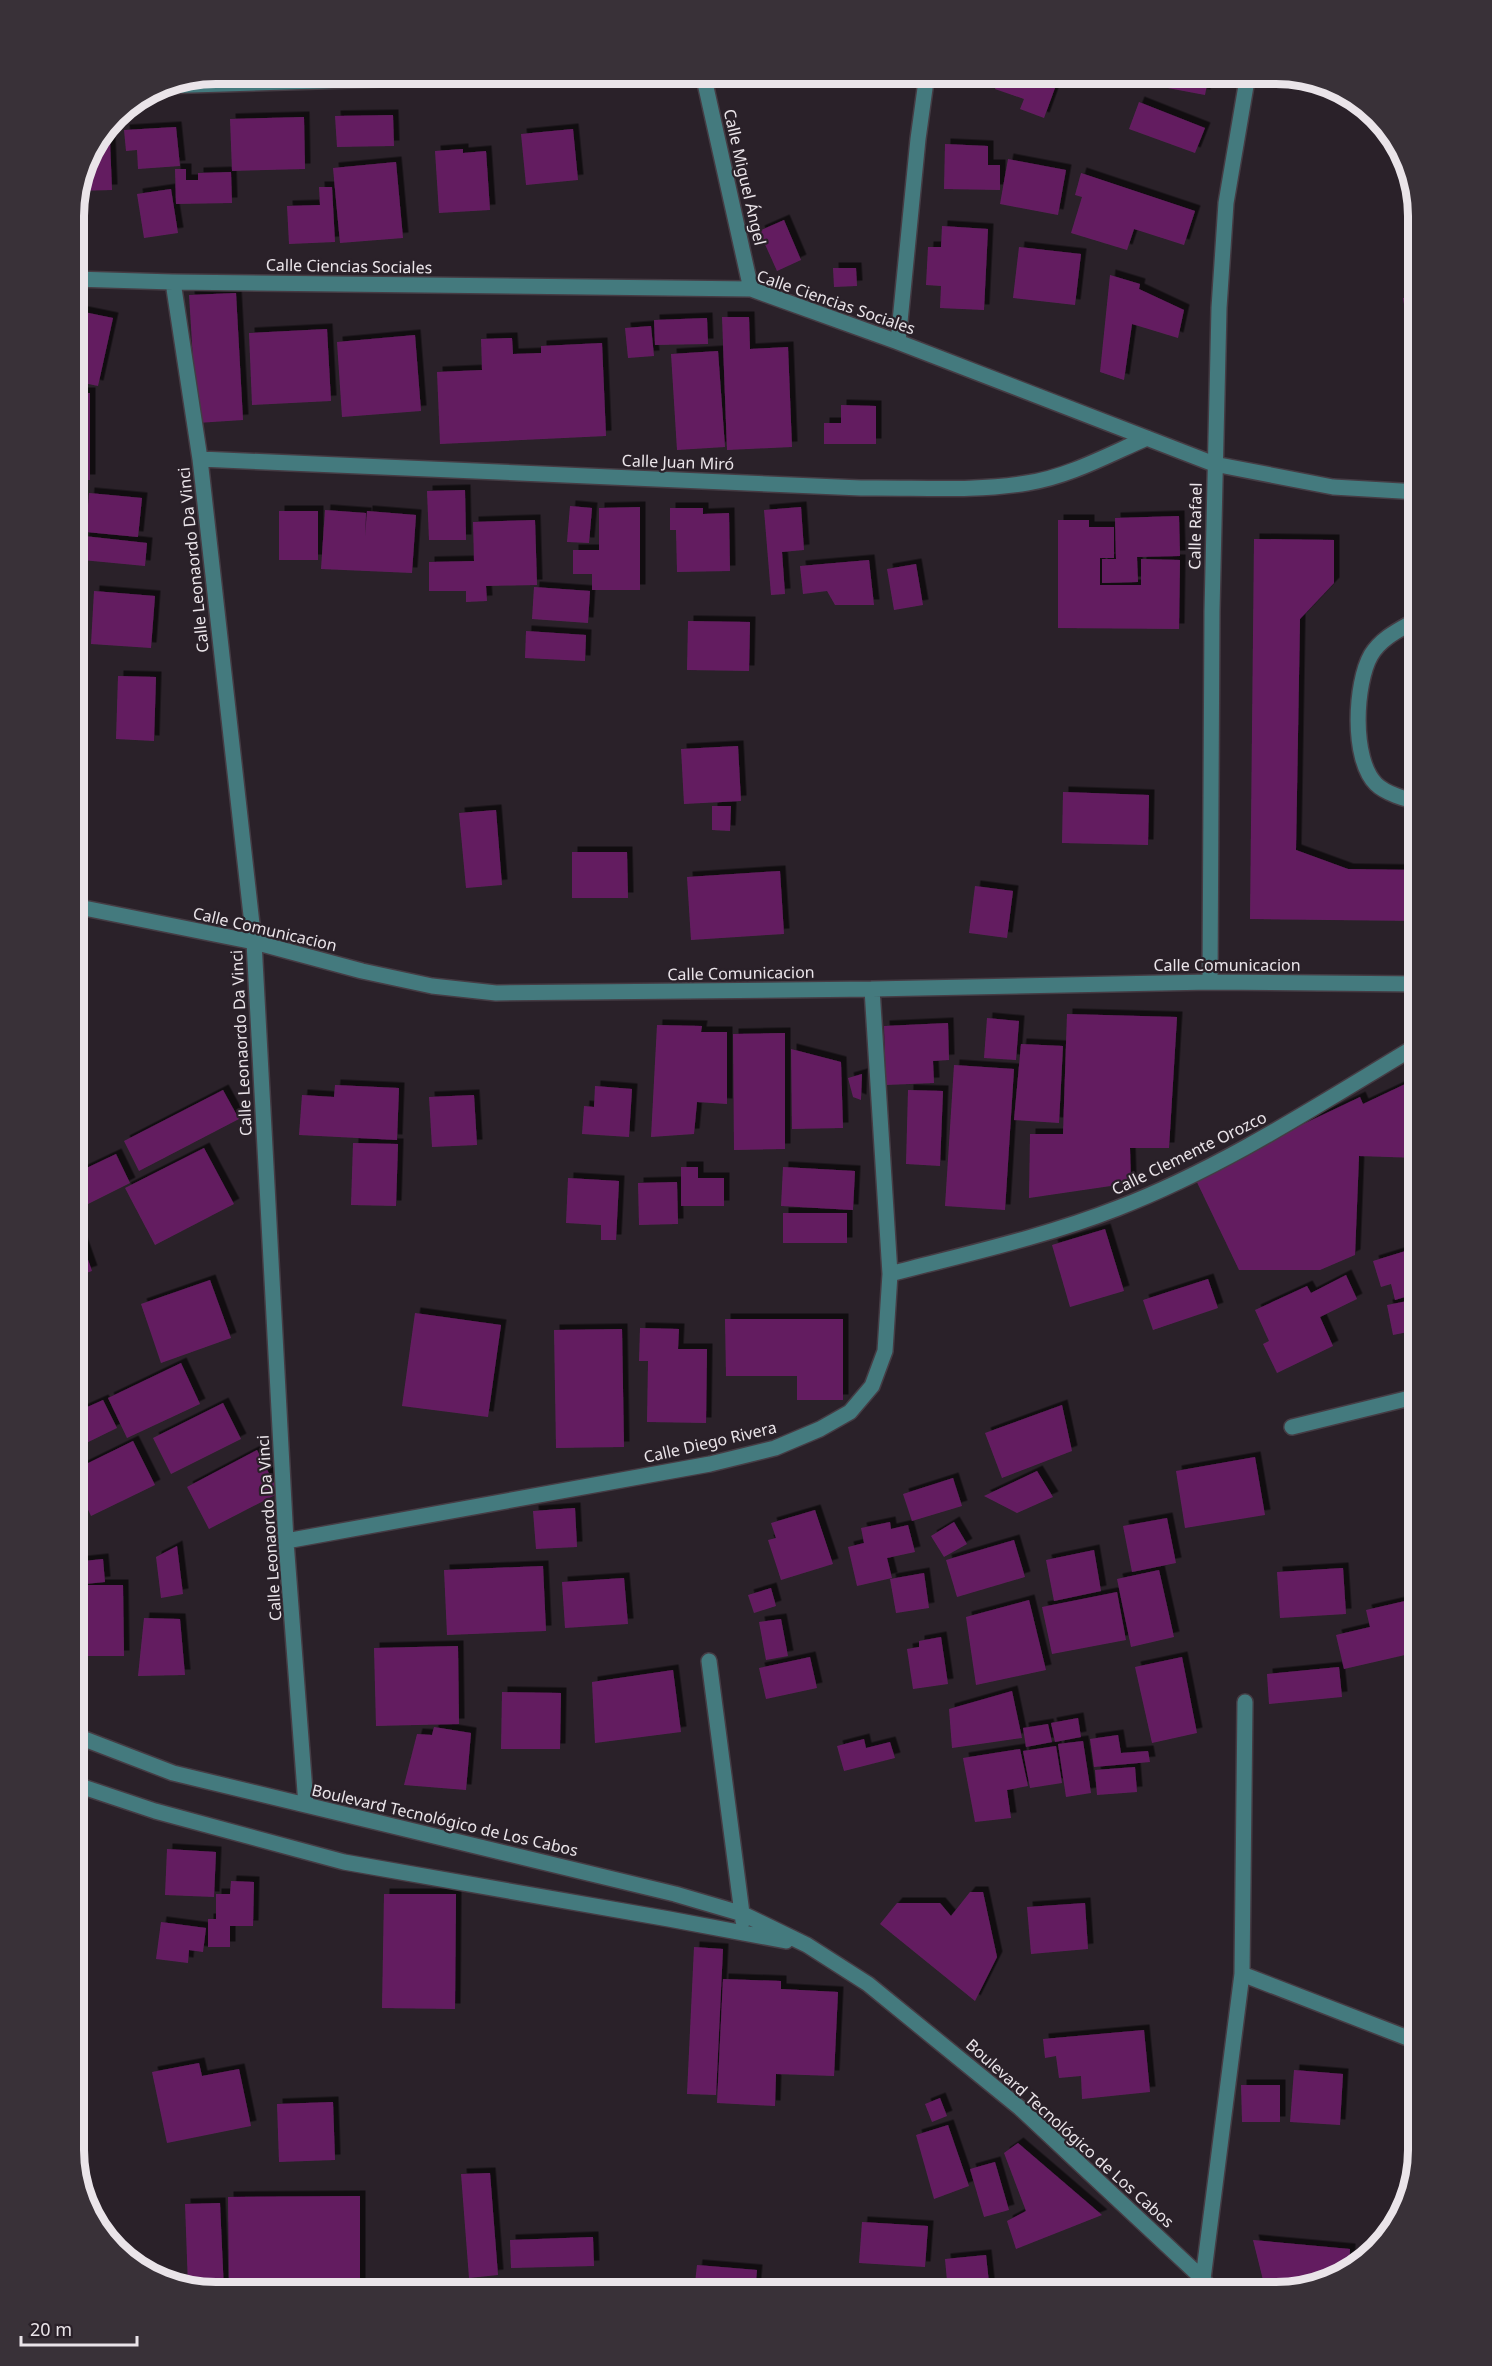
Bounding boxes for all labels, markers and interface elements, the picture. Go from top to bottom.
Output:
street label: Calle Miguel Ángel [719,107,771,247]
street label: Calle Ciencias Sociales [266,254,432,278]
street label: Calle Ciencias Sociales [754,265,918,339]
street label: Calle Juan Miró [621,449,735,475]
street label: Calle Leonaordo Da Vinci [172,466,214,654]
street label: Calle Rafael [1183,482,1207,570]
street label: Calle Comunicacion [191,902,339,956]
street label: Calle Leonaordo Da Vinci [225,949,257,1137]
street label: Calle Comunicacion [1153,954,1301,976]
street label: Calle Comunicacion [667,961,815,985]
street label: Calle Clemente Orozco [1108,1106,1270,1200]
street label: Calle Diego Rivera [641,1416,779,1468]
street label: Calle Leonaordo Da Vinci [252,1434,286,1622]
street label: Boulevard Tecnológico de Los Cabos [310,1779,580,1861]
street label: Boulevard Tecnológico de Los Cabos [961,2034,1179,2232]
scale bar [21,2309,136,2347]
text: 20 m [30,2317,72,2341]

